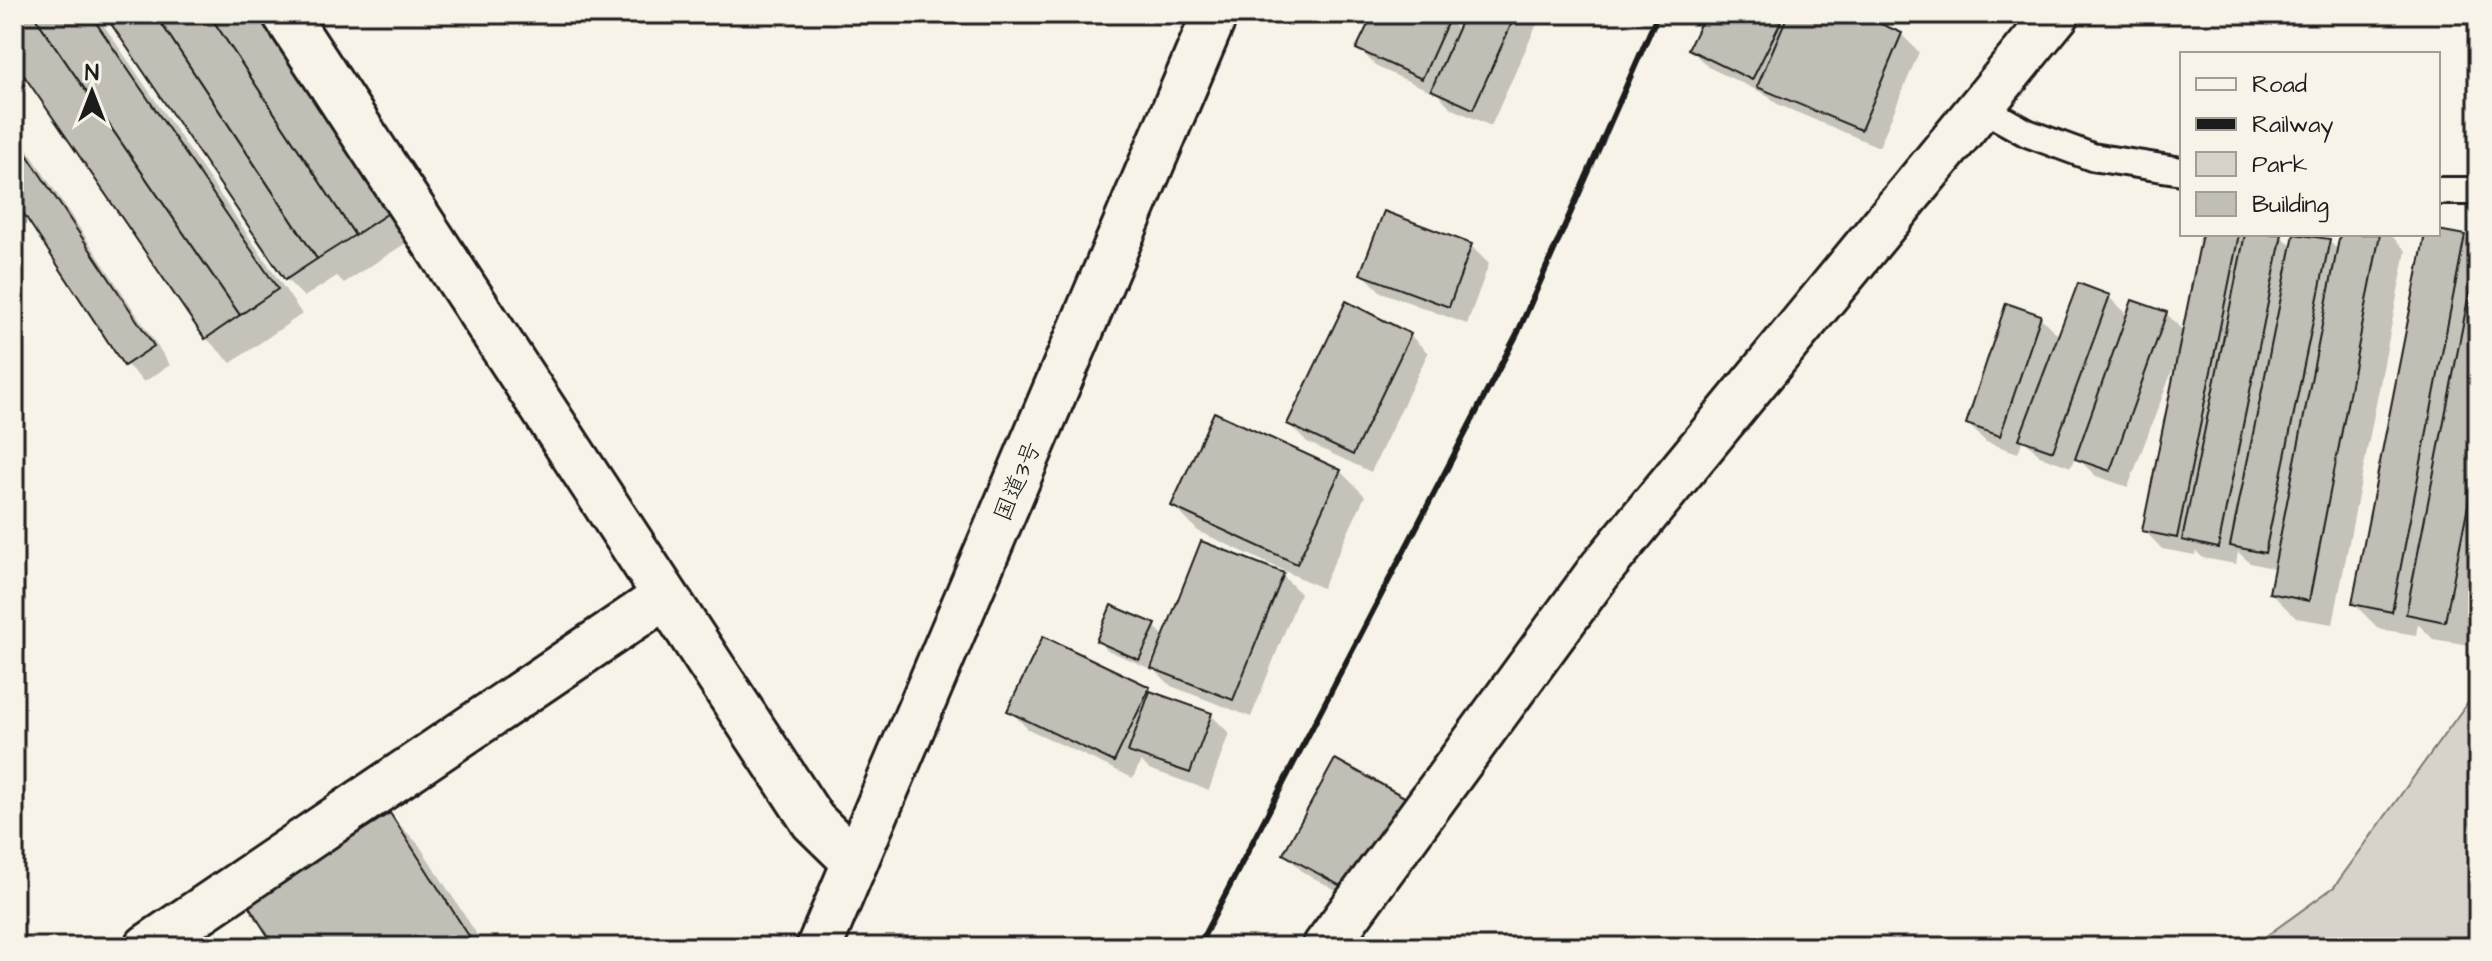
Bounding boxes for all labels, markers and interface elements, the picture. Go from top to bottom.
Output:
north arrow [52,52,132,132]
legend [2180,52,2440,236]
text: N [85,58,99,89]
text: Road [2252,68,2307,102]
text: Railway [2252,108,2334,143]
text: Park [2252,148,2308,182]
text: Building [2252,188,2329,223]
street label: 国道3号 [986,436,1050,527]

